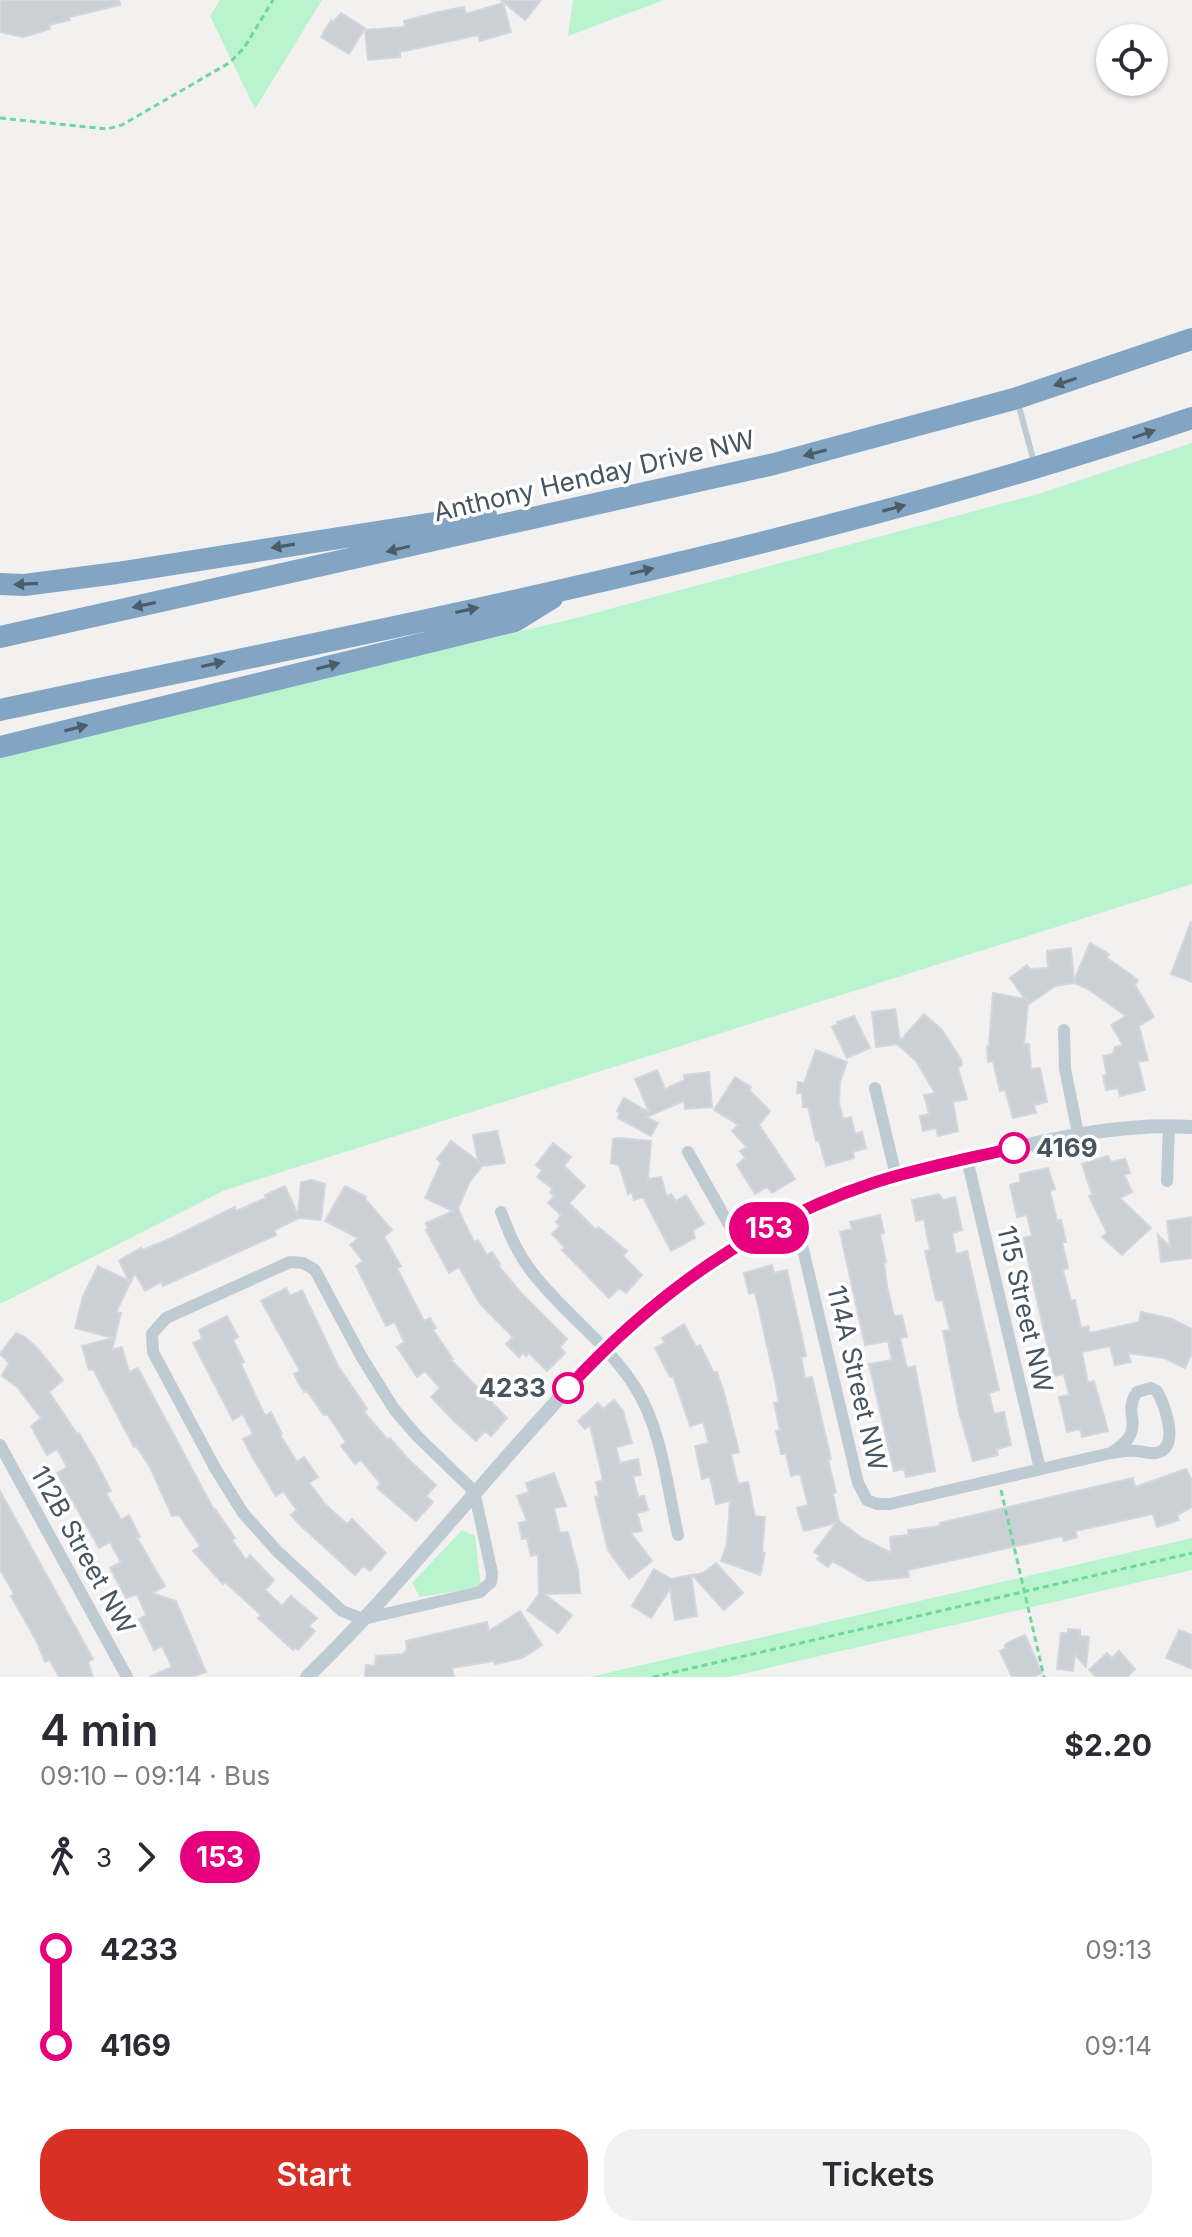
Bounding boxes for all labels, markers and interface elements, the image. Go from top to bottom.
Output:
map controls [1096,24,1168,96]
button: locate [1096,24,1168,96]
one-way arrow [1053,376,1077,389]
street label: Anthony Henday Drive NW [430,423,757,528]
one-way arrow [1132,428,1156,440]
one-way arrow [802,448,827,460]
one-way arrow [883,501,907,514]
one-way arrow [271,540,296,552]
one-way arrow [385,543,410,556]
one-way arrow [630,564,655,577]
one-way arrow [13,577,38,590]
one-way arrow [131,599,156,612]
one-way arrow [455,603,480,616]
one-way arrow [201,658,226,670]
one-way arrow [316,660,341,672]
one-way arrow [63,722,88,734]
place label: 4169 [1036,1132,1098,1163]
marker: 4169 [999,1133,1029,1163]
line badge: 153 [723,1202,815,1254]
text: 153 [745,1211,793,1245]
street label: 115 Street NW [991,1223,1060,1395]
street label: 114A Street NW [821,1282,894,1473]
place label: 4233 [478,1372,546,1403]
marker: 4233 [553,1373,583,1403]
street label: 112B Street NW [24,1460,142,1639]
text: 4 min [40,1703,158,1757]
text: $2.20 [1064,1727,1152,1763]
text: 09:10 – 09:14 · Bus [40,1760,270,1791]
icon: walk [40,1835,84,1879]
icon: forward [124,1835,168,1879]
text: 153 [196,1840,244,1874]
text: 3 [96,1842,112,1873]
text: 4233 [100,1931,178,1967]
text: 09:13 [1085,1934,1152,1965]
text: 4169 [100,2027,171,2063]
text: 09:14 [1085,2030,1152,2061]
button: Start [40,2129,588,2221]
button: Tickets [604,2129,1152,2221]

